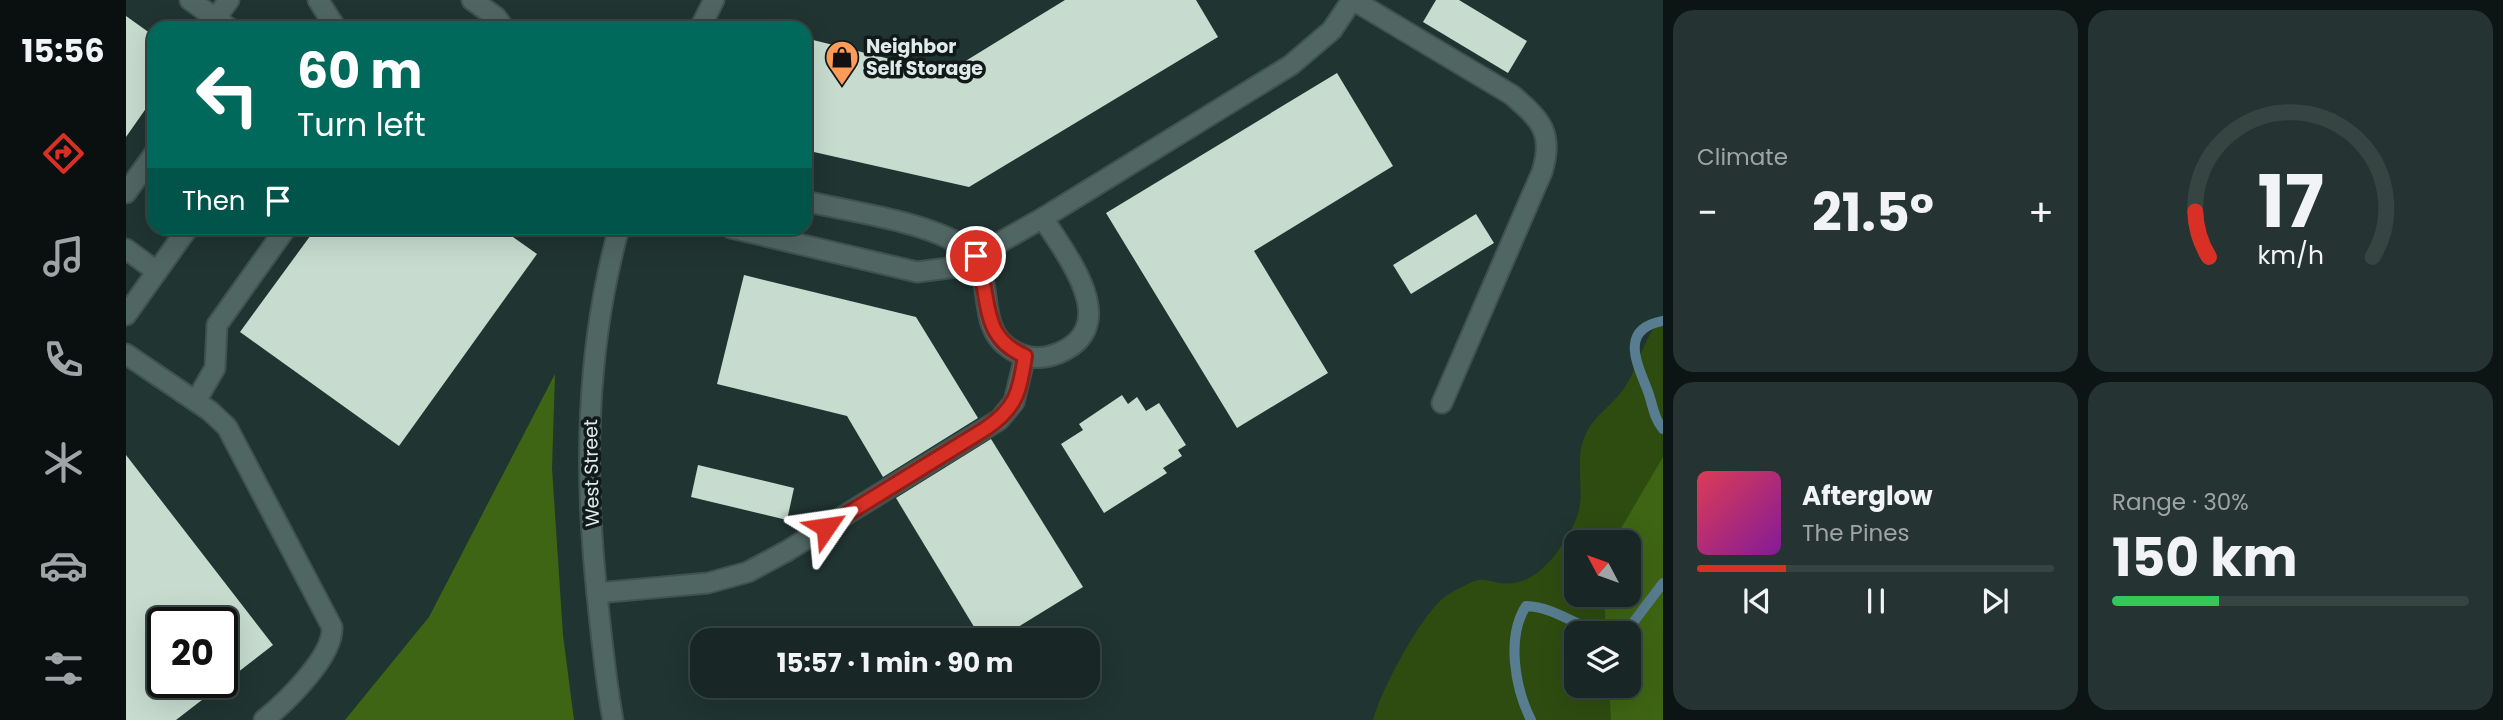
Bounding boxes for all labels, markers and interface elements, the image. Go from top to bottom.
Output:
text: 15:56 [21,28,105,73]
place label: Neighbor Self Storage [866,33,983,82]
text: 60 m [297,37,422,105]
shop icon: Neighbor Self Storage [823,38,861,87]
icon: left [182,49,273,140]
text: Turn left [297,102,426,147]
icon: directions [39,129,88,178]
text: Climate [1697,141,1788,173]
text: 17 [2257,151,2324,252]
text: 21.5° [1812,176,1934,249]
icon: arrive [259,182,297,220]
text: Then [182,183,245,219]
text: − [1697,186,1718,239]
text: + [2028,186,2054,239]
pin [946,226,1006,286]
icon: music [39,232,88,281]
icon: arrive [957,237,995,275]
text: km/h [2257,238,2324,273]
icon: phone [39,335,88,384]
street label: West Street [577,419,606,527]
icon: climate [39,438,88,487]
text: Afterglow [1802,478,1933,514]
text: Range · 30% [2112,486,2249,518]
position arrow [789,490,863,564]
text: The Pines [1802,517,1910,549]
text: 150 km [2112,521,2297,594]
north arrow [1564,530,1642,607]
map controls [1564,530,1641,698]
icon: car [39,541,88,590]
icon: previous [1738,582,1776,620]
icon: pause [1857,582,1895,620]
icon: next [1976,582,2014,620]
speed limit sign: 20 [147,607,238,698]
button: layers [1564,621,1641,698]
icon: filters [39,644,88,693]
text: 15:57 · 1 min · 90 m [777,645,1013,681]

